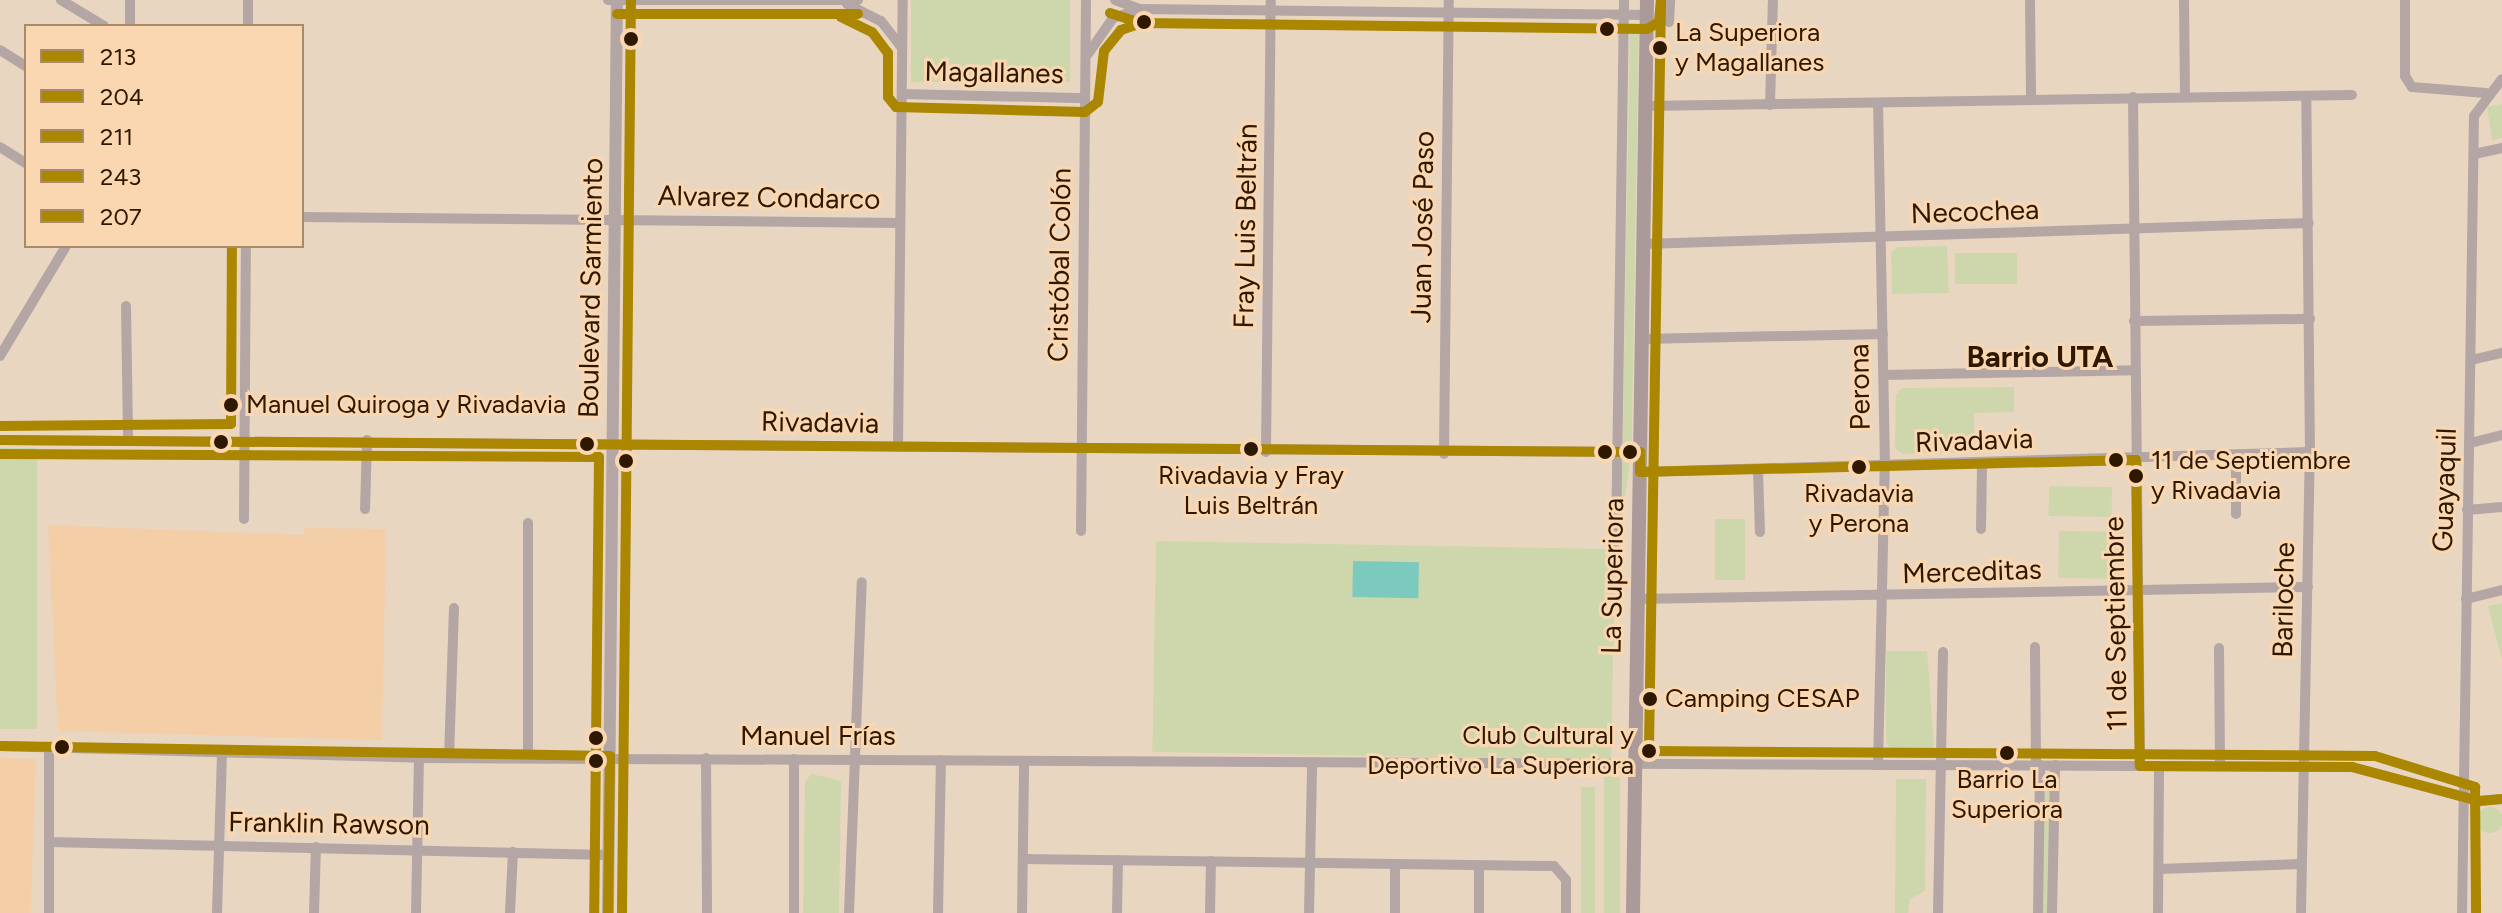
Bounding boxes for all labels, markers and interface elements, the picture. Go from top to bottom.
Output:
unlabelled marker [1136,14,1152,30]
place label: La Superiora y Magallanes [1675,17,1824,78]
unlabelled marker [1599,21,1615,37]
legend [24,24,304,248]
unlabelled marker [623,31,639,47]
marker: La Superiora y Magallanes [1652,40,1668,56]
text: 213 [100,42,136,71]
street label: Magallanes [924,54,1064,90]
text: 204 [100,82,144,111]
text: 211 [100,122,133,151]
street label: Fray Luis Beltrán [1226,123,1264,329]
street label: Juan José Paso [1404,131,1440,323]
street label: Boulevard Sarmiento [571,158,609,418]
text: 243 [100,162,141,191]
street label: Cristóbal Colón [1041,168,1077,362]
street label: Alvarez Condarco [657,178,881,216]
street label: Necochea [1910,192,2040,230]
text: 207 [100,202,142,231]
district label: Barrio UTA [1966,339,2114,375]
street label: Perona [1841,343,1877,431]
place label: Manuel Quiroga y Rivadavia [246,389,566,421]
marker: Manuel Quiroga y Rivadavia [223,397,239,413]
street label: Rivadavia [761,404,879,440]
street label: Rivadavia [1914,421,2034,459]
street label: Guayaquil [2425,427,2463,553]
unlabelled marker [213,434,229,450]
unlabelled marker [579,436,595,452]
marker: Rivadavia y Fray Luis Beltrán [1243,441,1259,457]
unlabelled marker [1597,444,1613,460]
unlabelled marker [1622,444,1638,460]
place label: 11 de Septiembre y Rivadavia [2151,445,2351,506]
unlabelled marker [2108,452,2124,468]
unlabelled marker [618,453,634,469]
marker: Rivadavia y Perona [1851,459,1867,475]
place label: Rivadavia y Fray Luis Beltrán [1158,460,1344,522]
marker: 11 de Septiembre y Rivadavia [2128,468,2144,484]
place label: Rivadavia y Perona [1804,478,1914,540]
street label: La Superiora [1594,498,1630,654]
street label: 11 de Septiembre [2096,516,2134,732]
street label: Bariloche [2265,542,2301,658]
street label: Merceditas [1902,552,2042,590]
place label: Camping CESAP [1665,683,1859,715]
marker: Camping CESAP [1642,691,1658,707]
street label: Manuel Frías [740,718,896,752]
place label: Club Cultural y Deportivo La Superiora [1367,720,1634,782]
unlabelled marker [588,730,604,746]
unlabelled marker [54,739,70,755]
marker: Club Cultural y Deportivo La Superiora [1641,743,1657,759]
marker: Barrio La Superiora [1999,745,2015,761]
unlabelled marker [588,753,604,769]
place label: Barrio La Superiora [1951,764,2063,826]
street label: Franklin Rawson [228,804,430,842]

